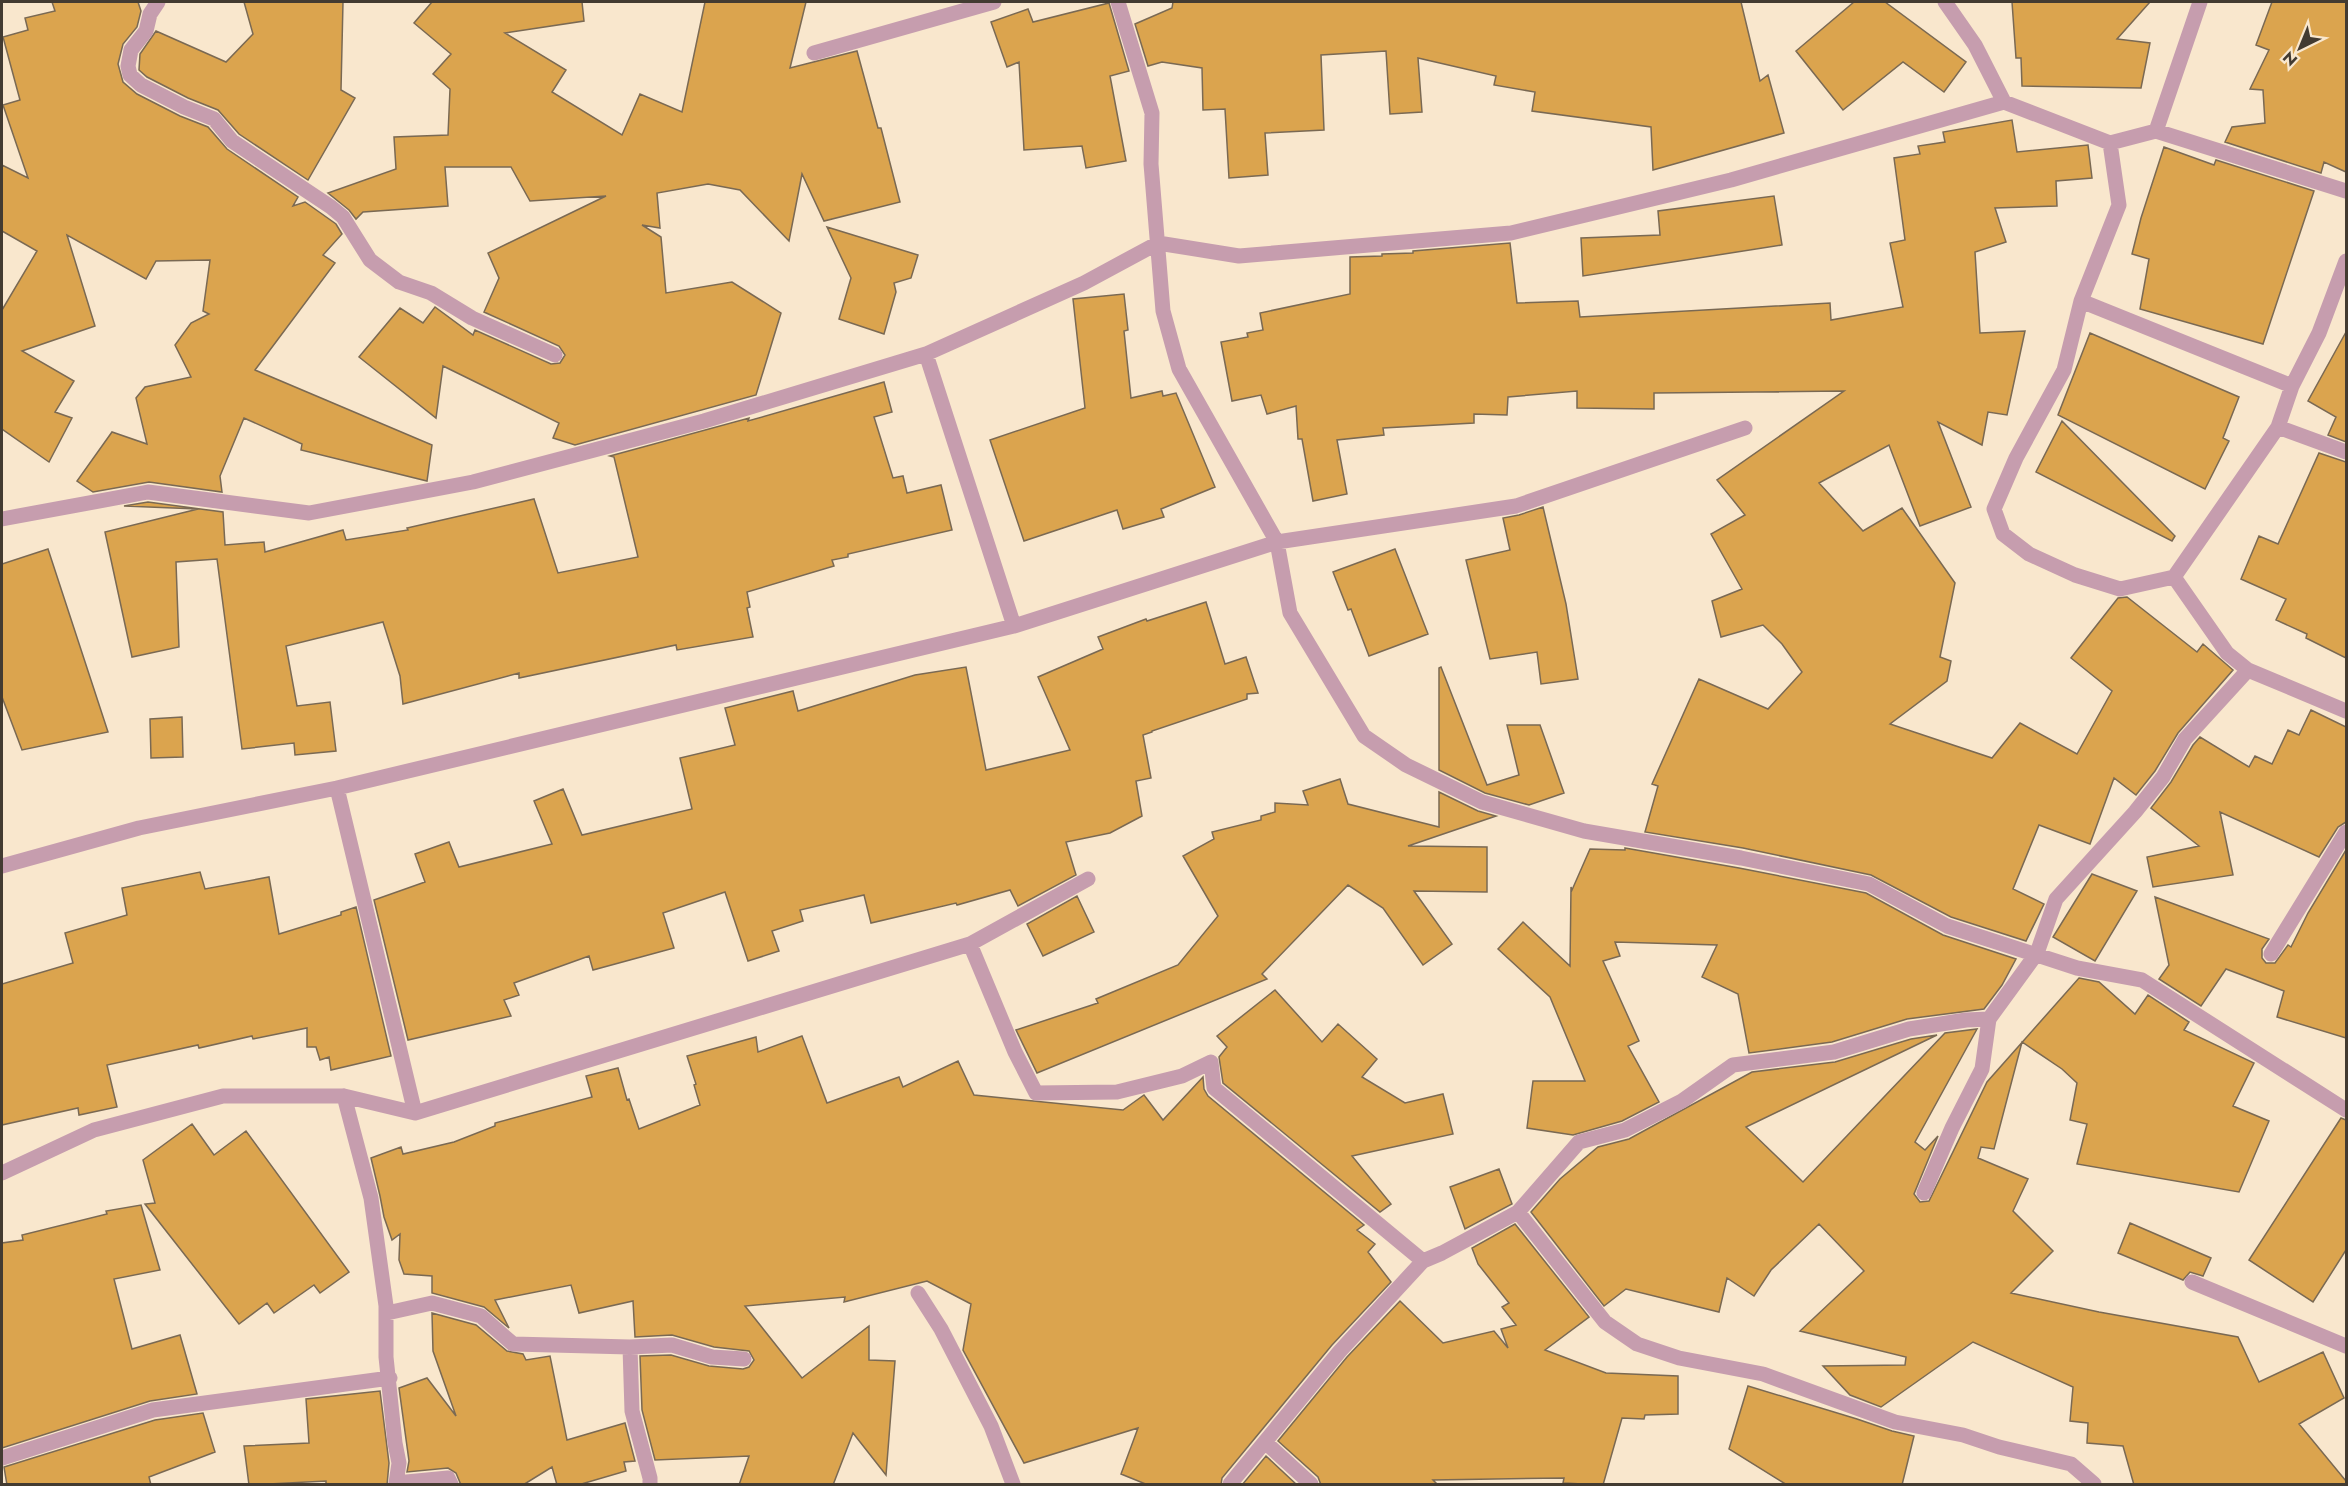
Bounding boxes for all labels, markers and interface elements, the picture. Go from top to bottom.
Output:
north arrow [2270,18,2330,78]
text: N [2278,46,2303,71]

